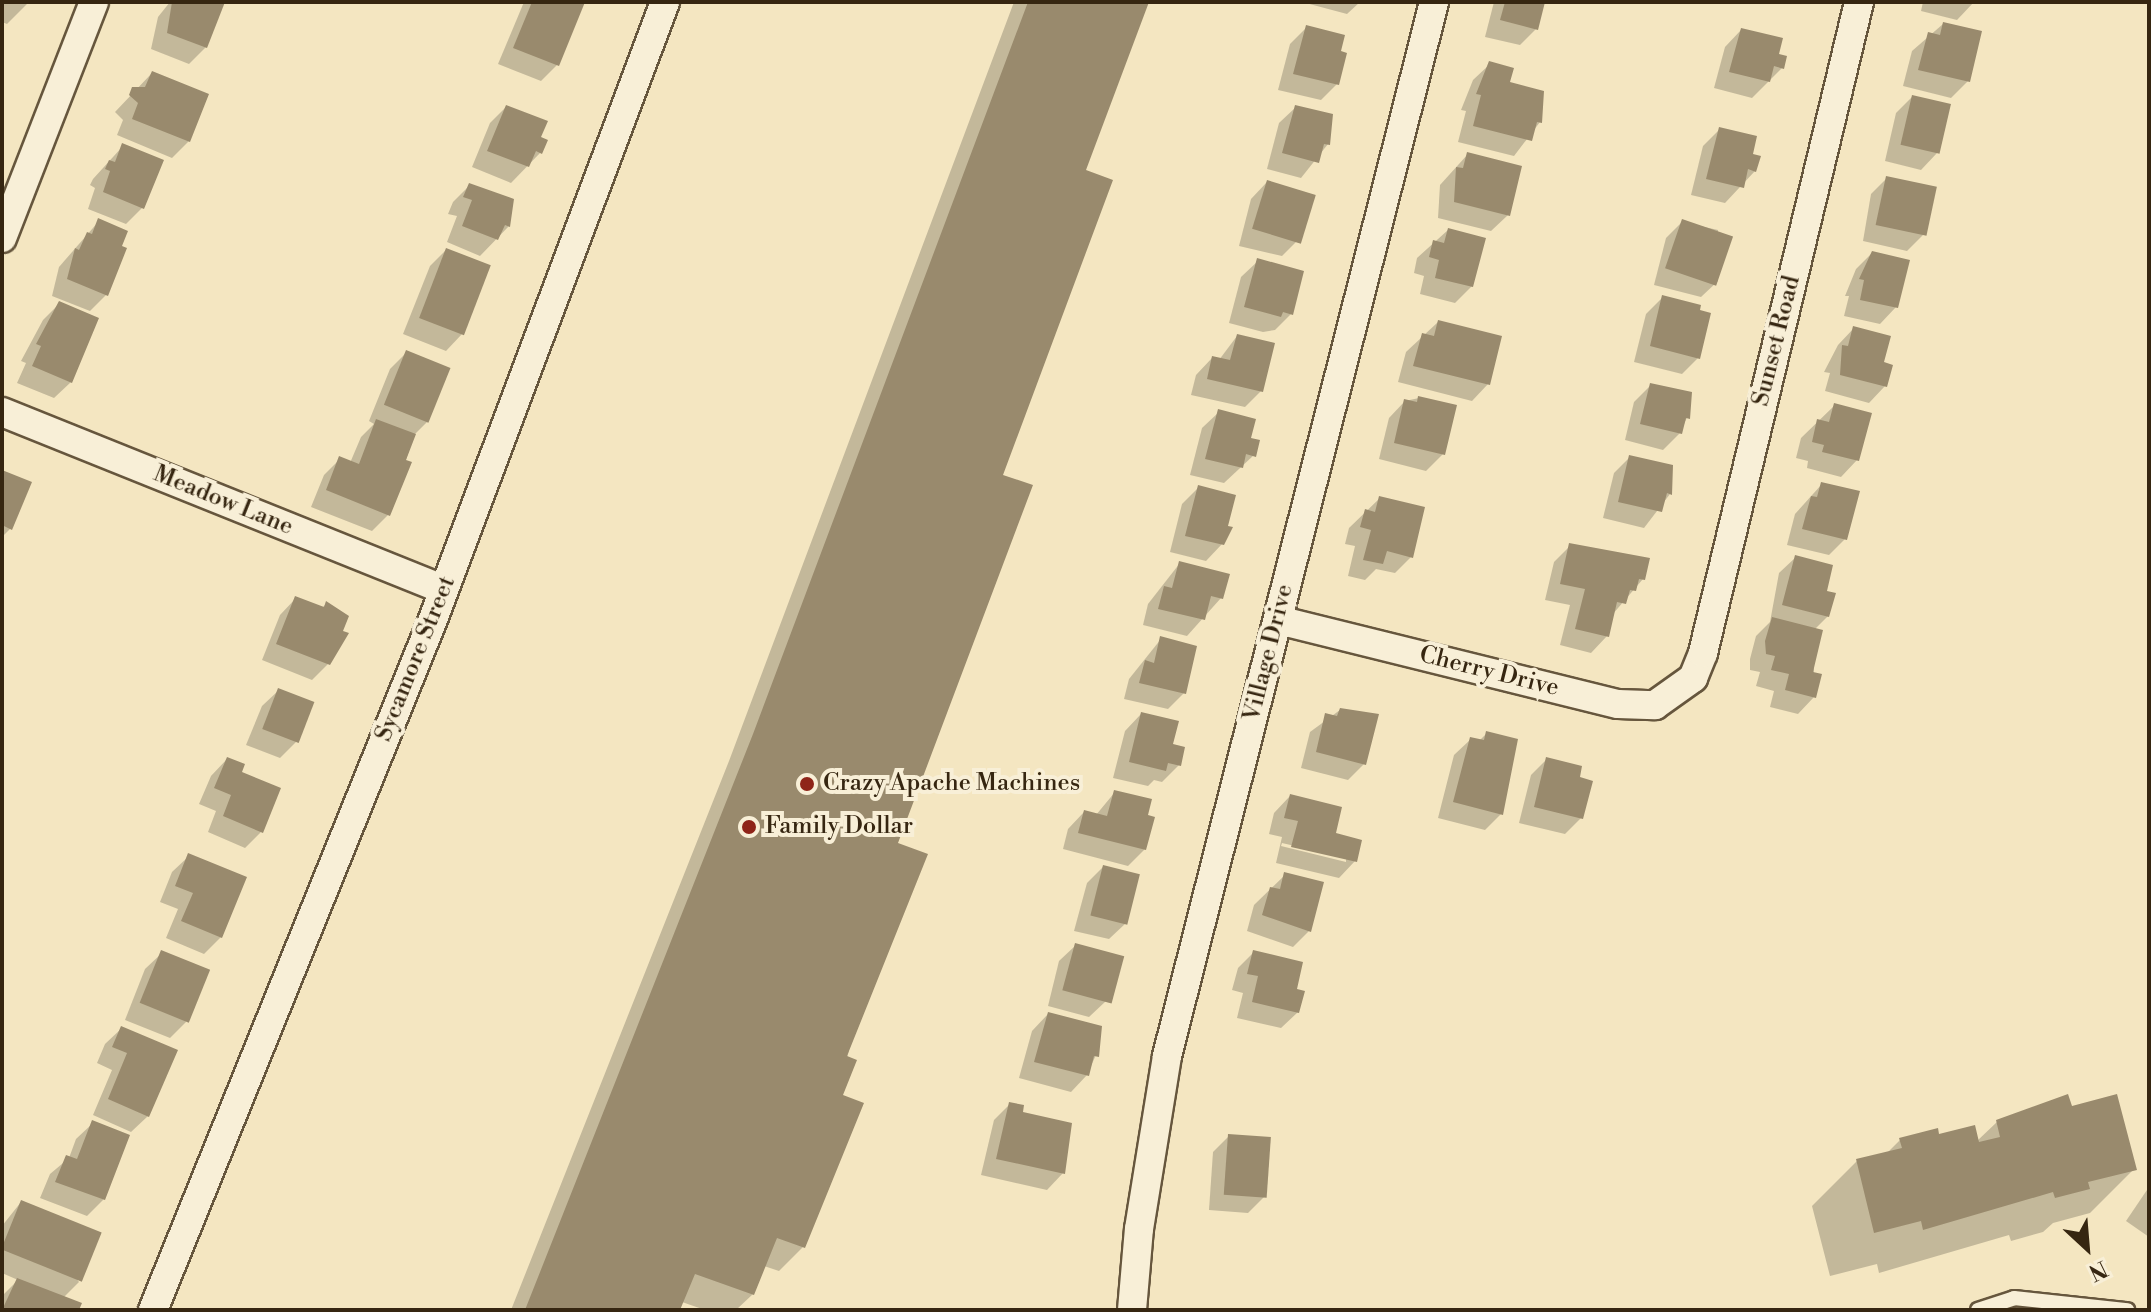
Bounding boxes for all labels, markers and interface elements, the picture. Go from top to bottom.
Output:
street label: Sunset Road [1747,273,1807,409]
street label: Meadow Lane [149,460,297,542]
street label: Sycamore Street [370,572,462,746]
street label: Village Drive [1238,581,1300,725]
street label: Cherry Drive [1416,641,1562,703]
place label: Crazy Apache Machines [823,770,1080,798]
marker: Crazy Apache Machines [798,775,816,793]
place label: Family Dollar [765,813,913,841]
marker: Family Dollar [740,818,758,836]
north arrow [2047,1208,2127,1288]
text: N [2084,1254,2111,1286]

